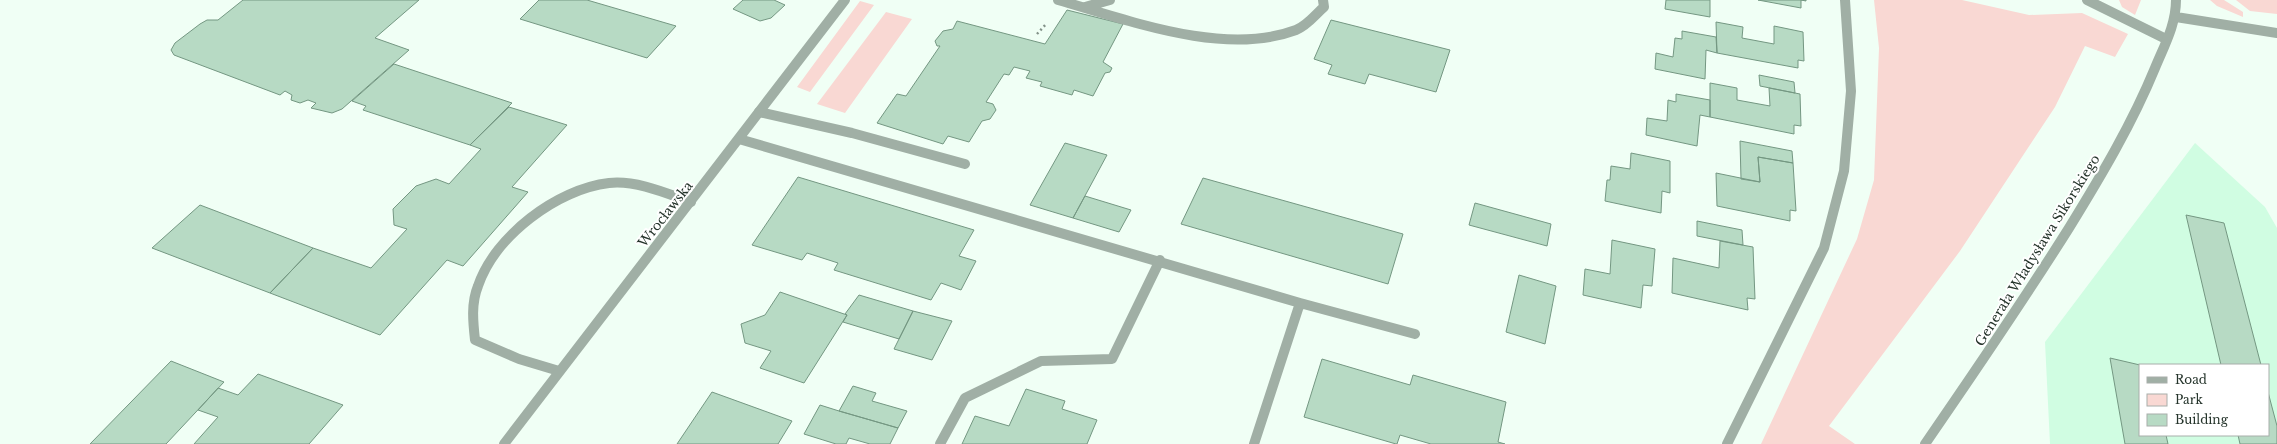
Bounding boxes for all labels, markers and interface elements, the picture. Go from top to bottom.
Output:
street label: Generała Władysława Sikorskiego [1971,151,2104,349]
street label: Wrocławska [634,177,697,252]
legend [2139,364,2269,436]
text: Road [2175,372,2207,387]
text: Park [2175,392,2203,407]
text: Building [2175,412,2229,427]

